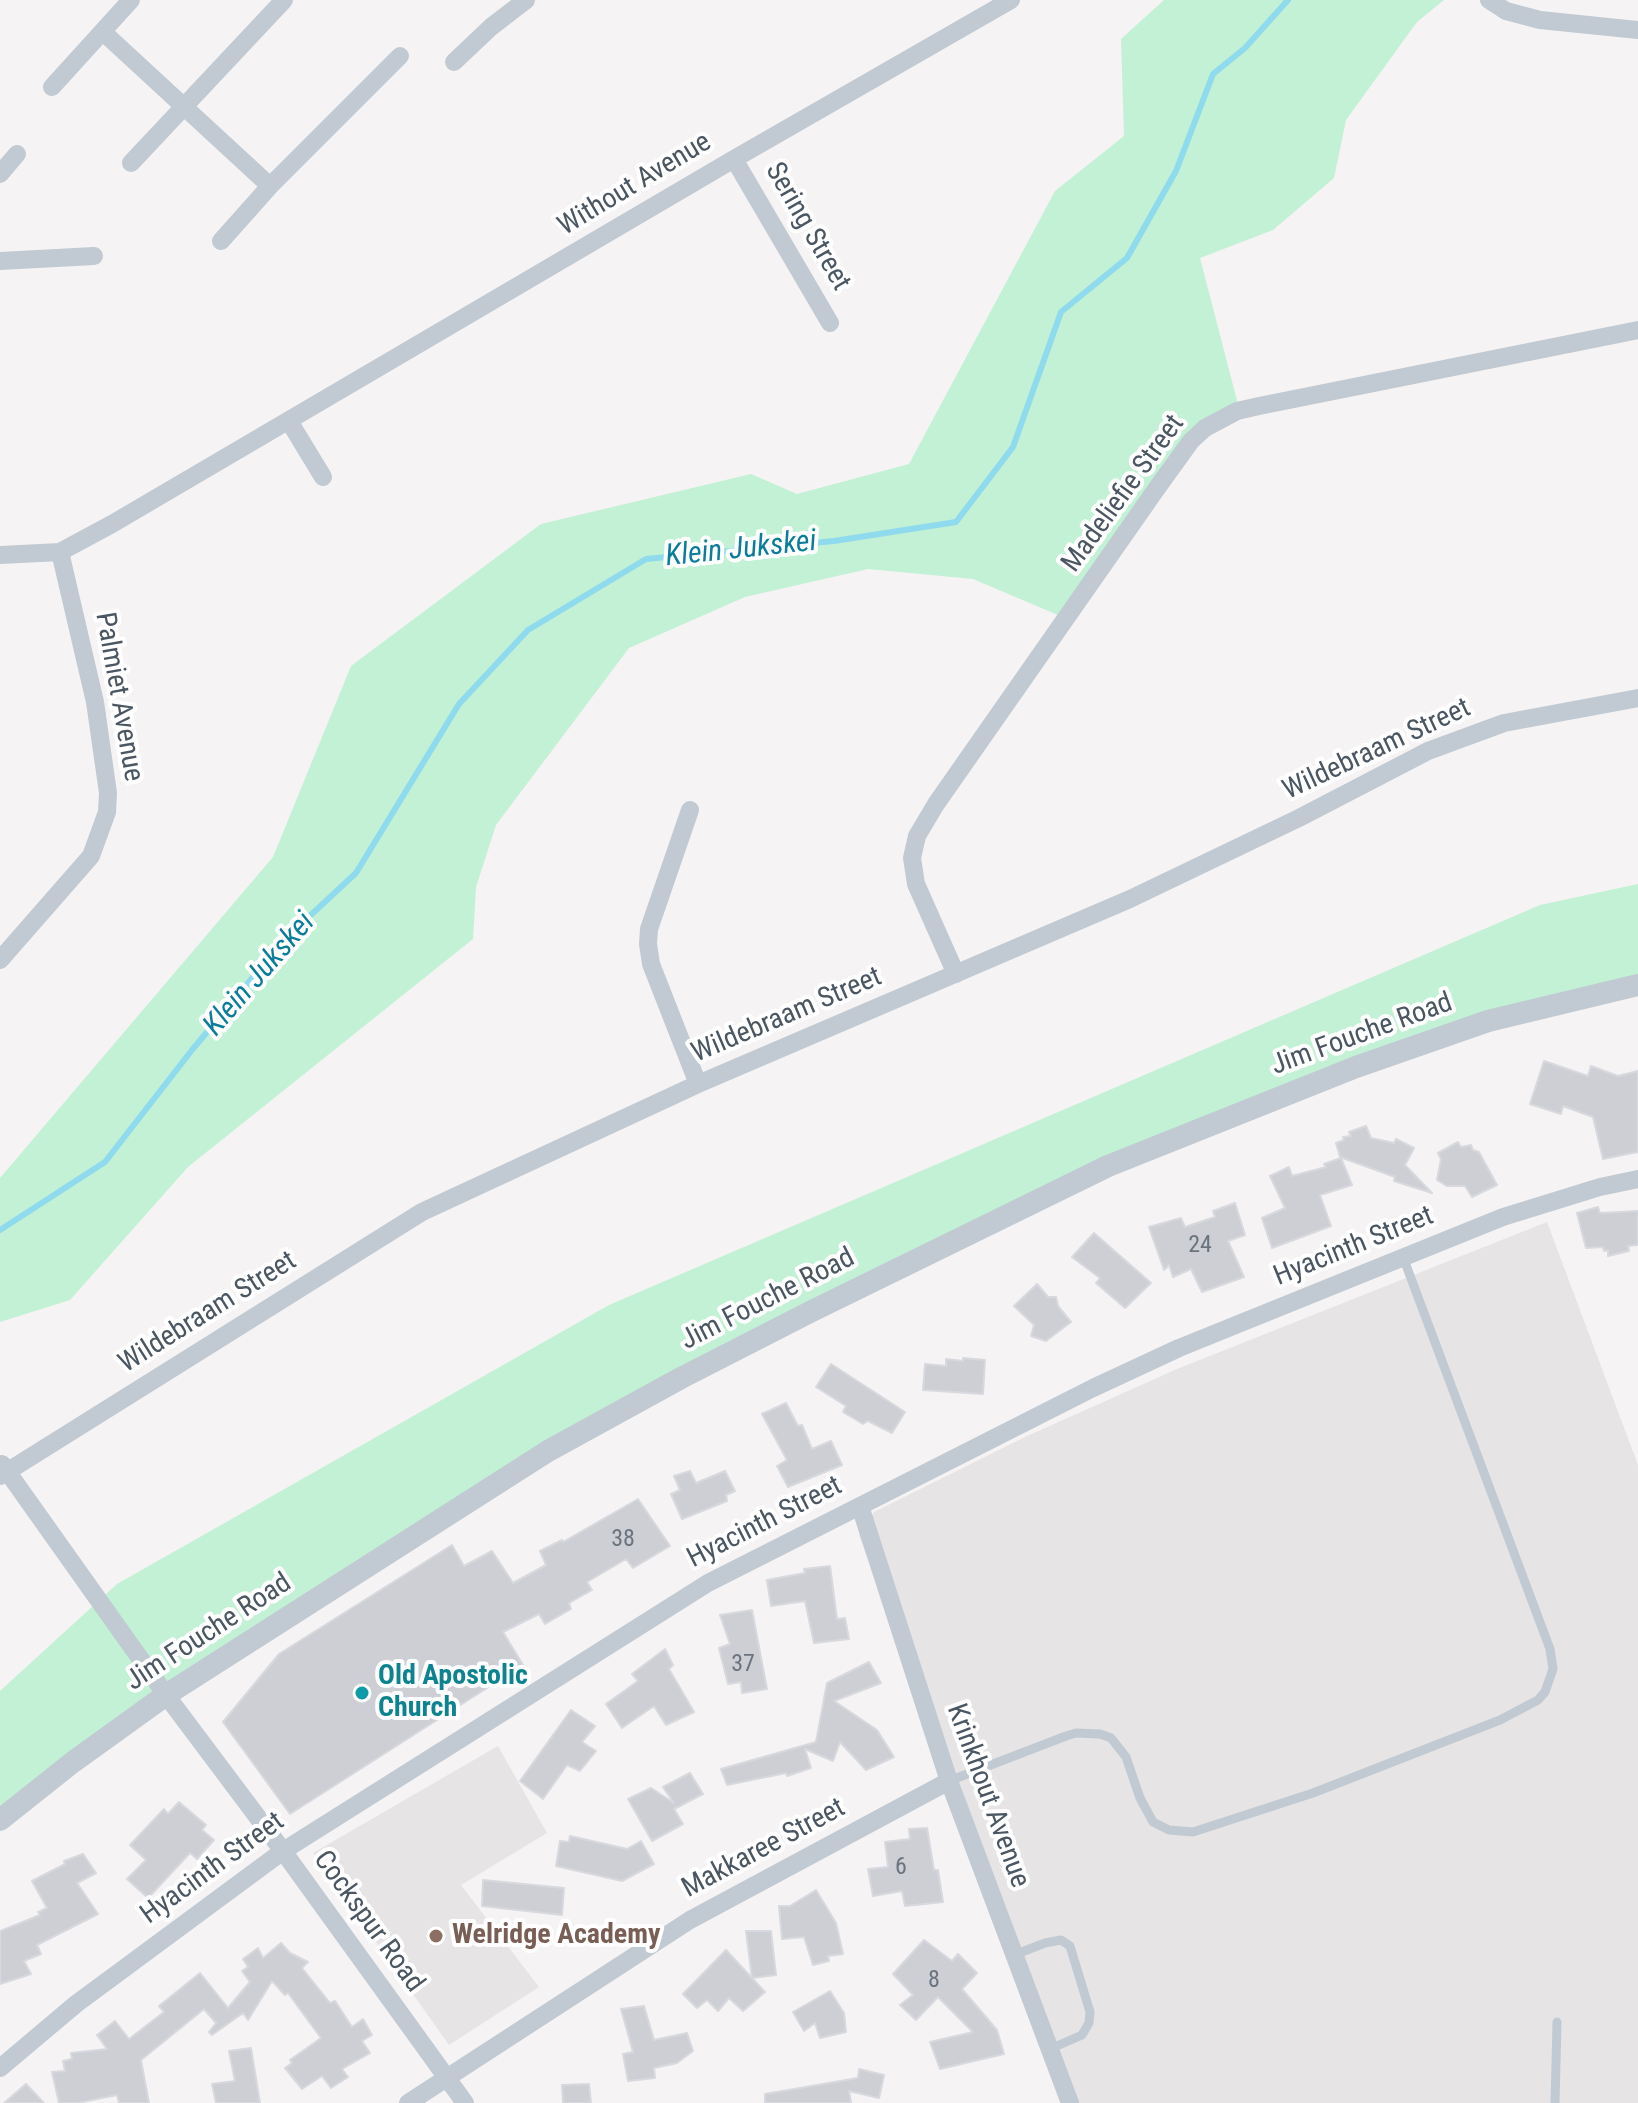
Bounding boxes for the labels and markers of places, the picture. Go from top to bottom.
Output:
place label: Old Apostolic Church [378,1660,528,1726]
marker: Old Apostolic Church [353,1684,371,1702]
place label: Welridge Academy [452,1919,660,1953]
marker: Welridge Academy [427,1927,445,1945]

